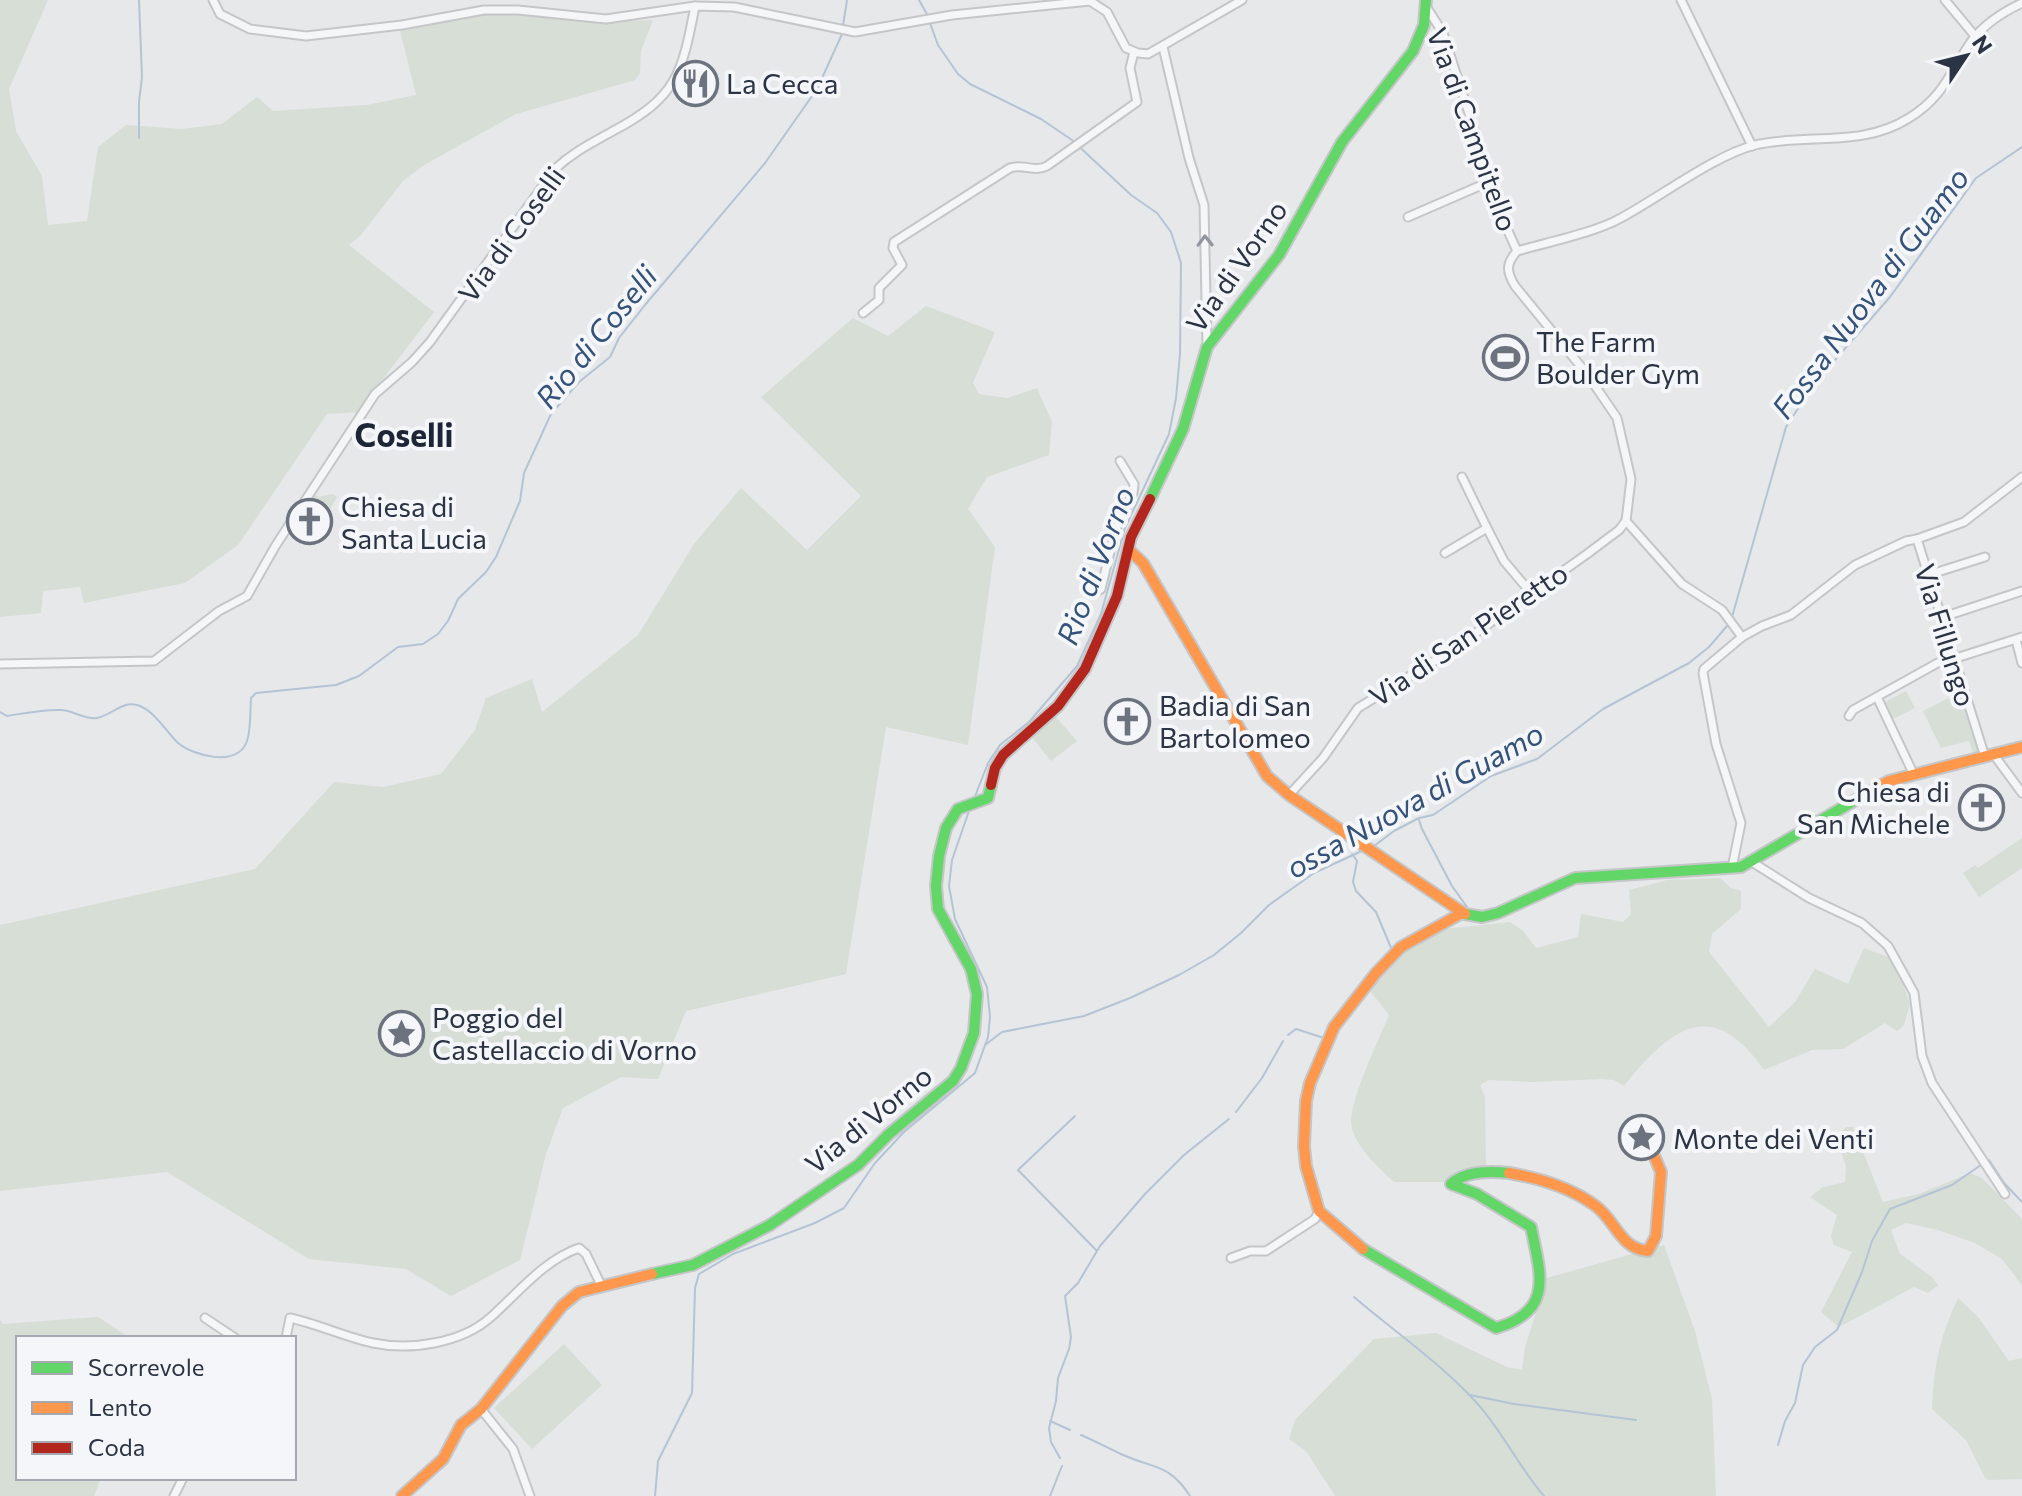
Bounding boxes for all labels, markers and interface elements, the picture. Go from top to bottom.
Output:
north arrow [1926,16,2006,96]
street label: Via di Campitello [1420,23,1526,235]
text: N [1967,30,1999,59]
restaurant icon: La Cecca [671,59,719,107]
place label: La Cecca [726,66,838,100]
street label: Via di Coselli [450,159,572,309]
water label: Fossa Nuova di Guamo [1762,159,1976,425]
street label: Via di Vorno [1178,194,1294,338]
one-way arrow [1196,234,1213,247]
water label: Rio di Coselli [526,256,665,415]
place label: The Farm Boulder Gym [1536,324,1700,390]
sports icon: The Farm Boulder Gym [1481,333,1529,381]
district label: Coselli [355,414,453,454]
water label: Rio di Vorno [1047,481,1141,649]
place label: Chiesa di Santa Lucia [341,489,487,555]
church icon: Chiesa di Santa Lucia [286,498,334,546]
street label: Via di San Pieretto [1362,555,1574,713]
street label: Via Fillungo [1908,560,1984,710]
place label: Badia di San Bartolomeo [1159,688,1311,754]
church icon: Badia di San Bartolomeo [1104,697,1152,745]
water label: ossa Nuova di Guamo [1279,713,1549,885]
place label: Chiesa di San Michele [1797,774,1950,840]
church icon: Chiesa di San Michele [1957,783,2005,831]
place label: Poggio del Castellaccio di Vorno [432,1000,697,1066]
place icon: Poggio del Castellaccio di Vorno [377,1009,425,1057]
street label: Via di Vorno [798,1058,938,1180]
place icon: Monte dei Venti [1618,1114,1666,1162]
place label: Monte dei Venti [1673,1121,1874,1155]
legend [16,1336,296,1480]
text: Scorrevole [88,1352,204,1381]
text: Lento [88,1392,152,1421]
text: Coda [88,1432,145,1461]

